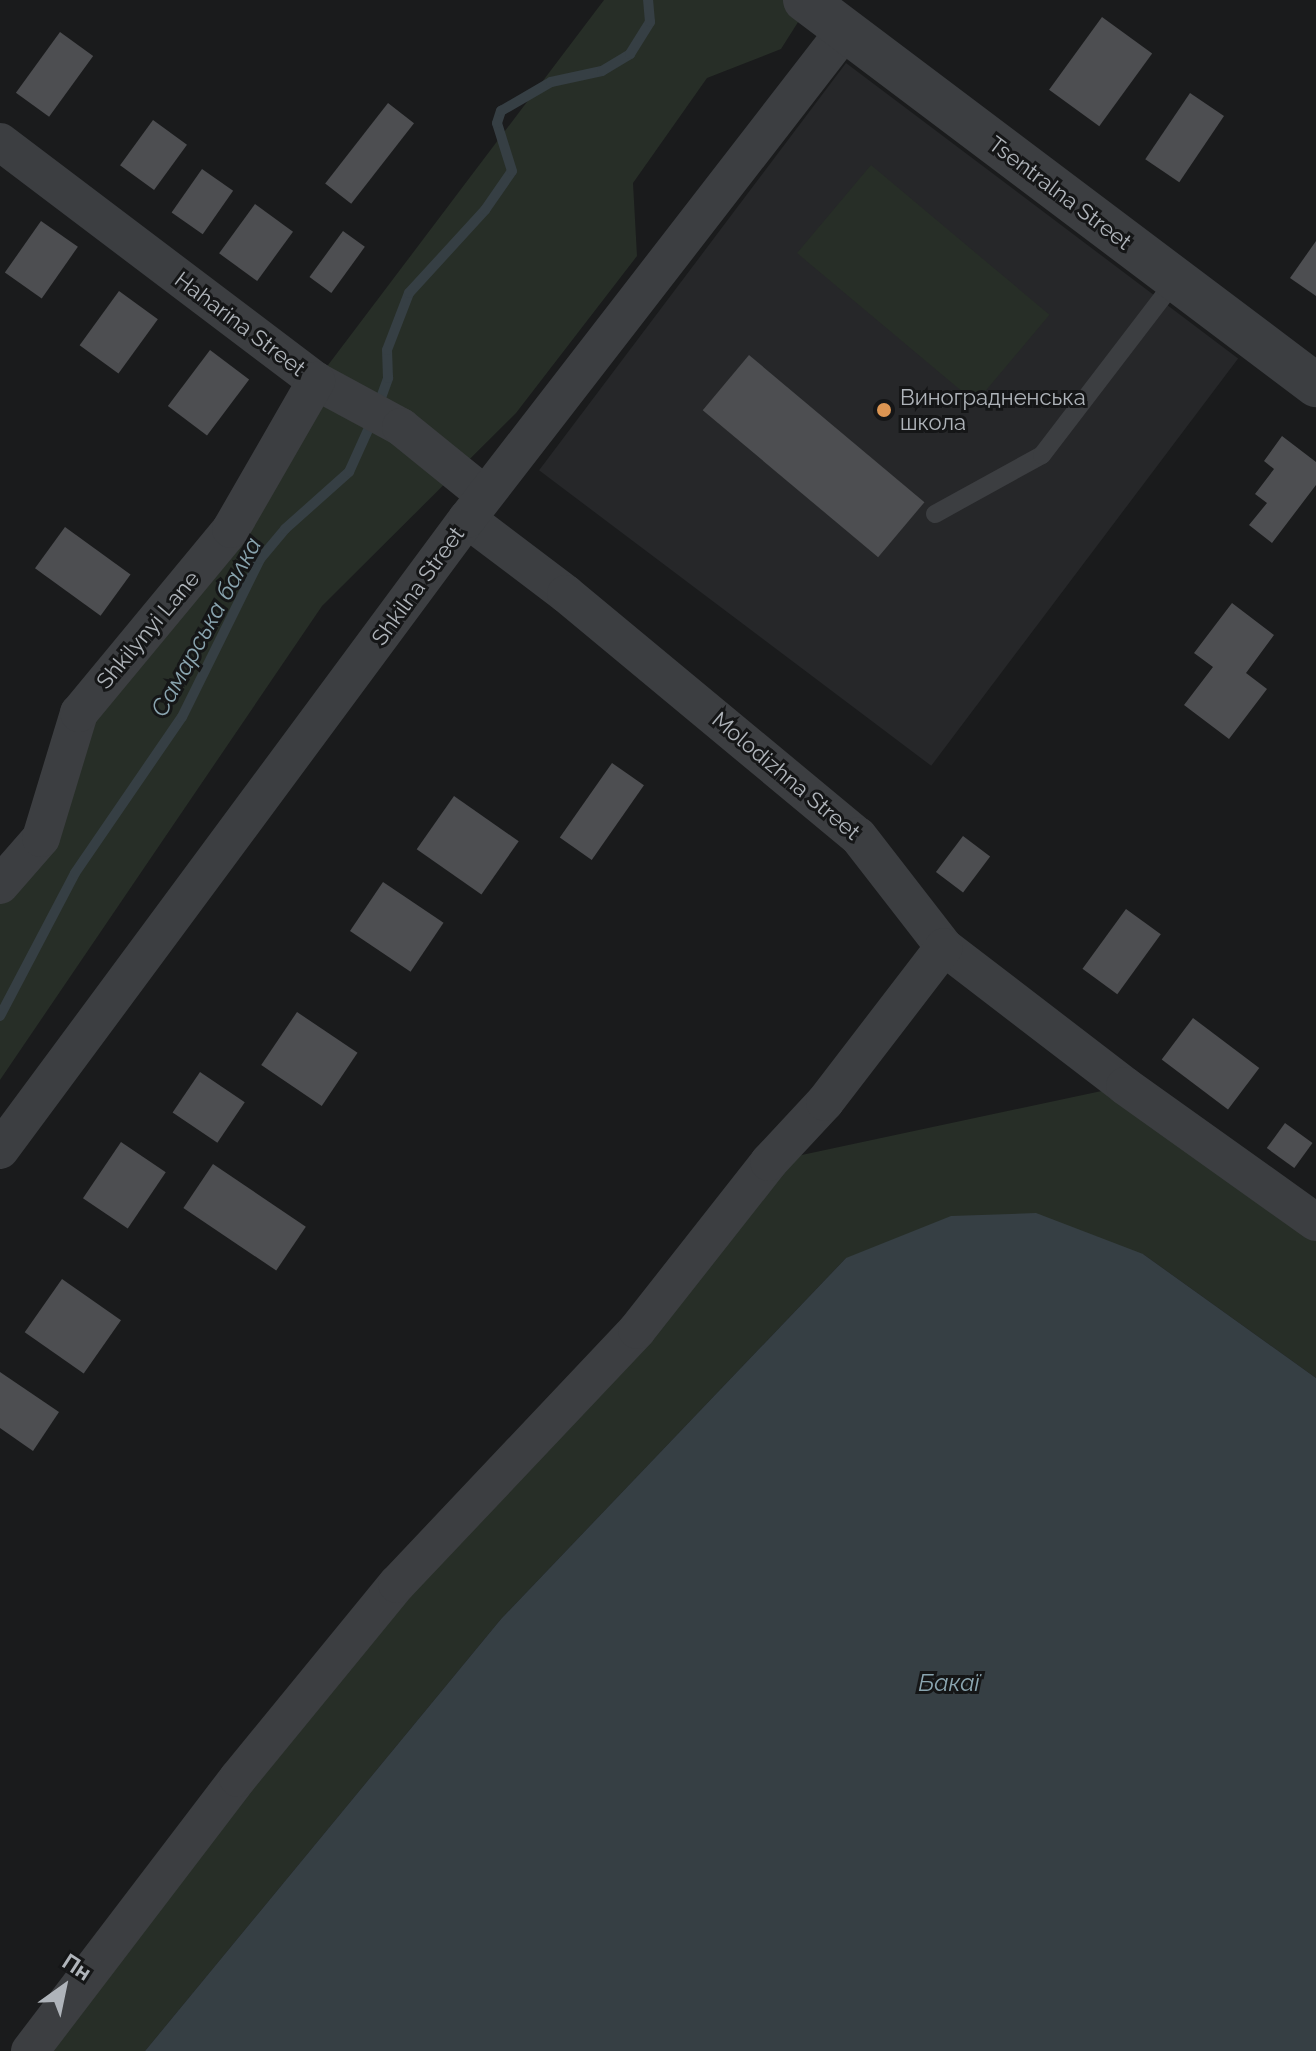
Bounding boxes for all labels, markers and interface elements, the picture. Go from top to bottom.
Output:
street label: Tsentralna Street [983,131,1137,255]
street label: Haharina Street [169,266,311,382]
place label: Виноградненська школа [900,384,1086,436]
marker: Виноградненська школа [875,401,893,419]
street label: Shkilna Street [366,522,470,650]
water label: Самарська балка [145,532,267,722]
street label: Shkilynyi Lane [91,566,205,694]
street label: Molodizhna Street [707,706,865,846]
water label: Бакаї [918,1669,980,1697]
north arrow [24,1947,104,2027]
text: Пн [58,1948,96,1986]

